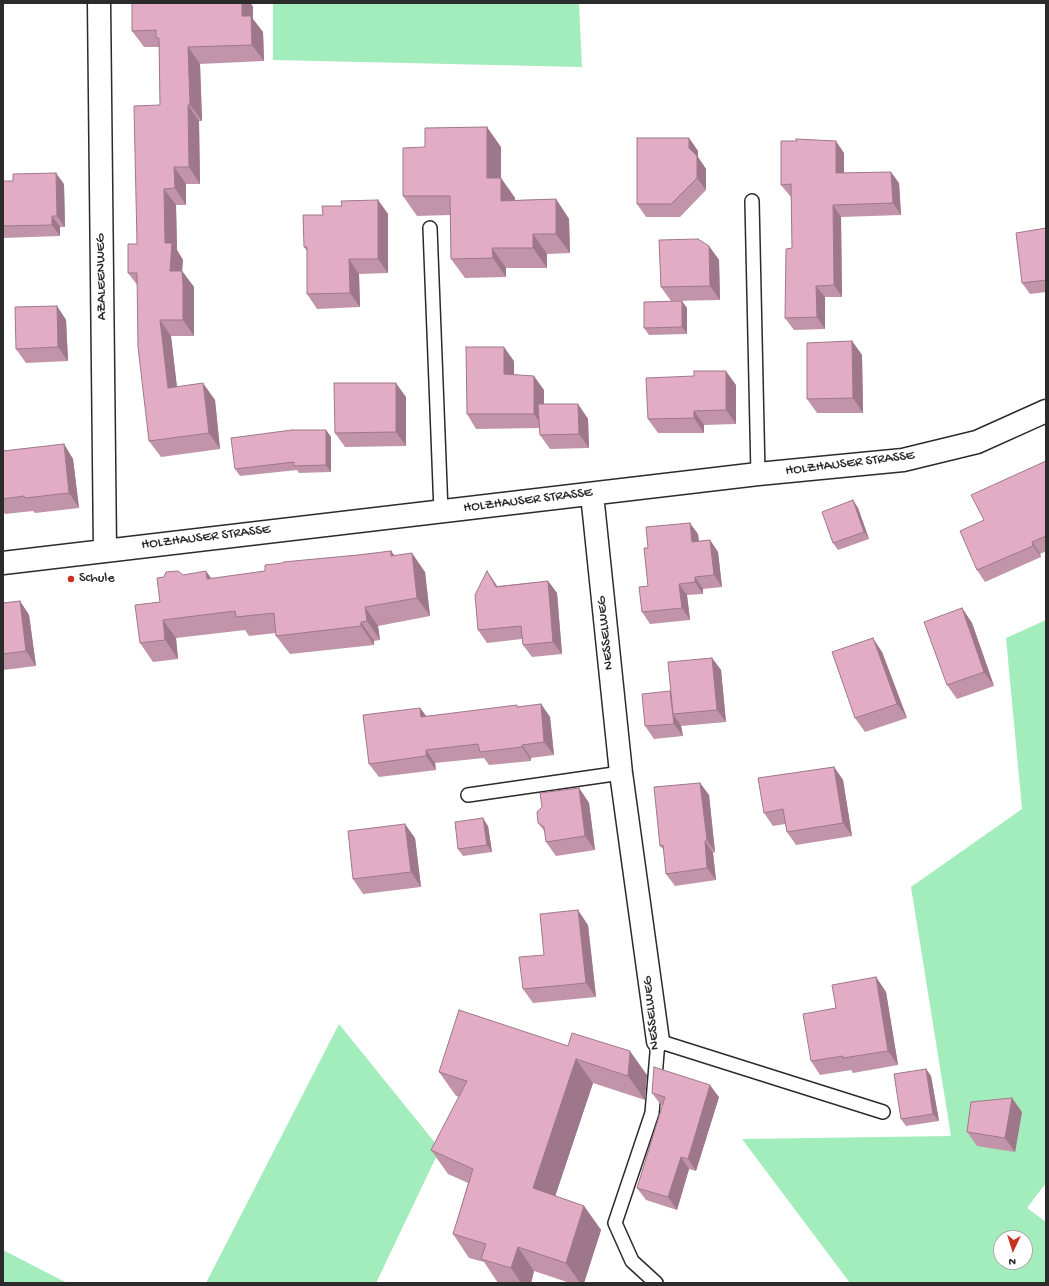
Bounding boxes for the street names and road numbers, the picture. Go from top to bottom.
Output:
street label: AZALEENWEG [93,233,111,321]
street label: HOLZHAUSER STRASSE [784,448,916,480]
street label: HOLZHAUSER STRASSE [462,485,594,517]
street label: HOLZHAUSER STRASSE [140,522,272,554]
street label: NESSELWEG [594,595,618,671]
street label: NESSELWEG [640,975,664,1051]

